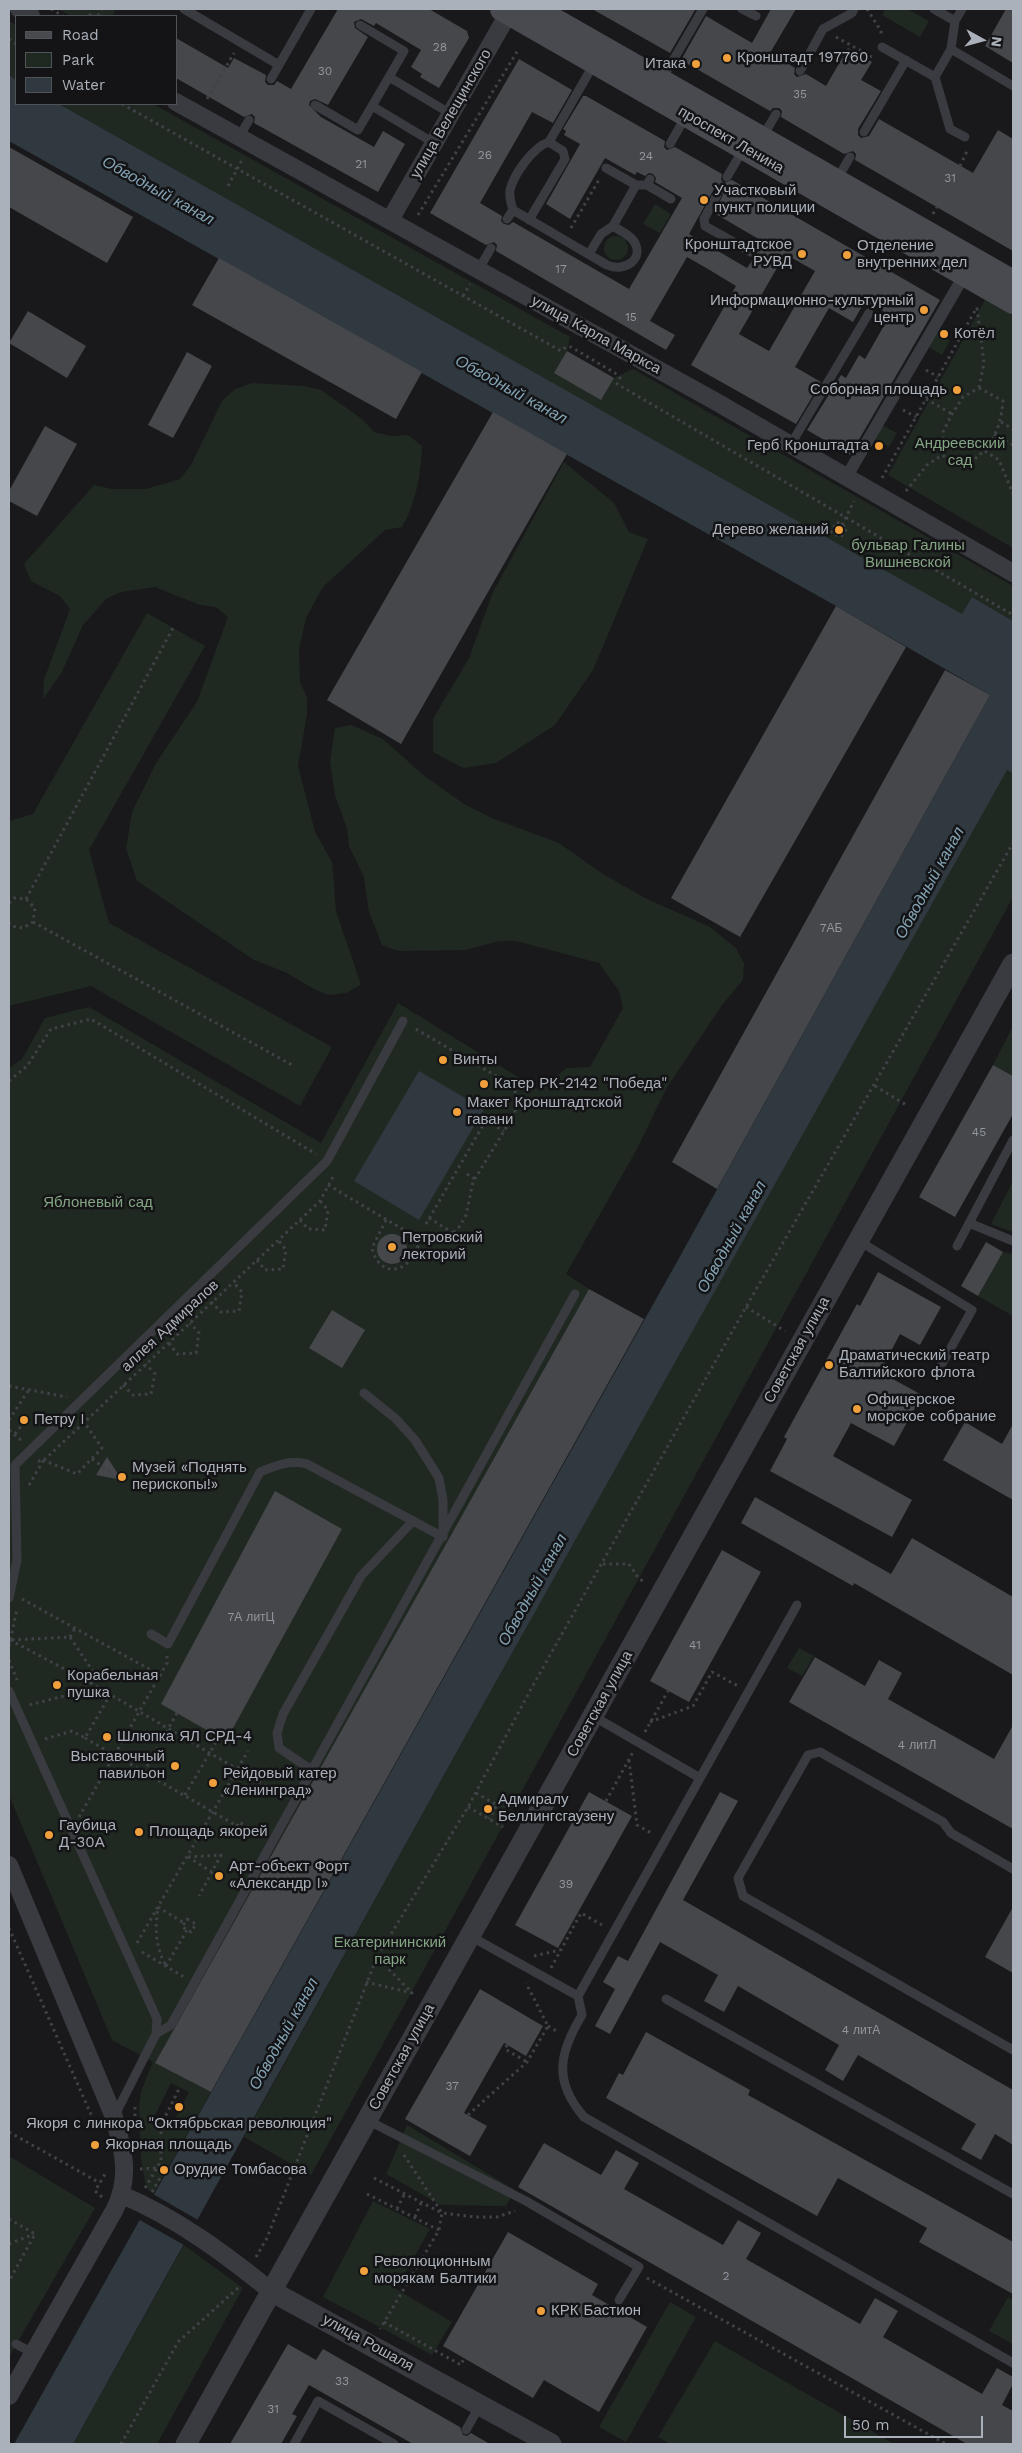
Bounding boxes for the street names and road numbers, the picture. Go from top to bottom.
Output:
street label: улица Велещинского [407,46,495,182]
street label: проспект Ленина [675,102,787,178]
street label: улица Карла Маркса [528,292,664,378]
street label: аллея Адмиралов [117,1276,223,1376]
street label: Советская улица [760,1294,834,1406]
street label: Советская улица [563,1648,637,1760]
street label: Советская улица [365,2001,439,2113]
street label: улица Рошаля [319,2311,417,2375]

